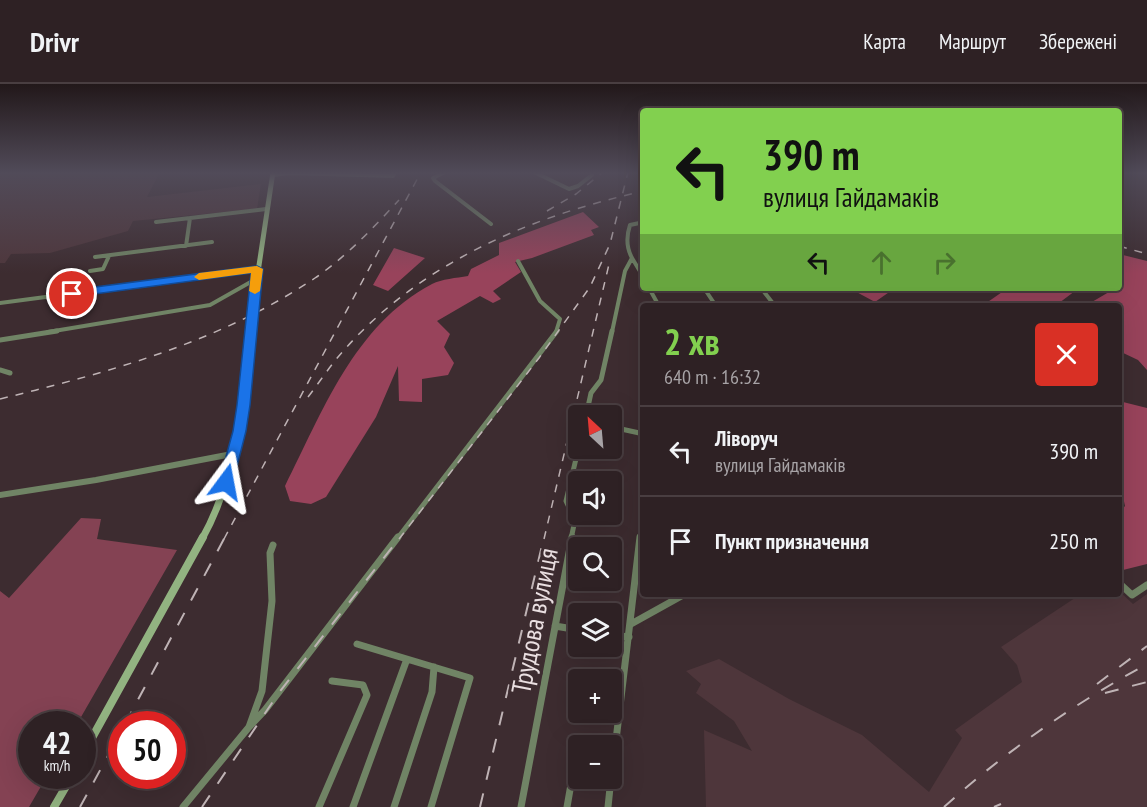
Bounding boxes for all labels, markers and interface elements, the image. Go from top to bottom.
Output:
text: Drivr [30,23,79,60]
text: Карта [863,28,906,55]
text: Маршрут [939,28,1006,55]
text: Збережені [1039,28,1117,55]
text: 390 m [763,127,860,182]
icon: left [664,132,742,210]
text: вулиця Гайдамаків [763,180,939,214]
icon: left [802,246,835,279]
icon: ahead [865,246,898,279]
icon: right [928,246,961,279]
pin [46,268,97,319]
icon: arrive [55,277,88,310]
text: 2 хв [664,318,719,365]
button: close [1035,323,1098,386]
text: 640 m · 16:32 [664,364,761,390]
north arrow [568,405,622,459]
map controls [568,405,622,789]
text: Ліворуч [715,424,778,452]
icon: left [664,435,697,468]
text: 390 m [1049,437,1098,465]
position arrow [194,450,258,514]
text: вулиця Гайдамаків [715,452,846,478]
button: sound [568,471,622,525]
icon: arrive [664,525,697,558]
text: Пункт призначення [715,527,869,555]
text: 250 m [1049,527,1098,555]
button: search [568,537,622,591]
street label: Трудова вулиця [503,545,565,697]
button: layers [568,603,622,657]
button: + [568,669,622,723]
speed limit sign: 50 [108,711,186,789]
text: 42 [43,723,71,762]
button: − [568,735,622,789]
text: km/h [44,756,70,775]

